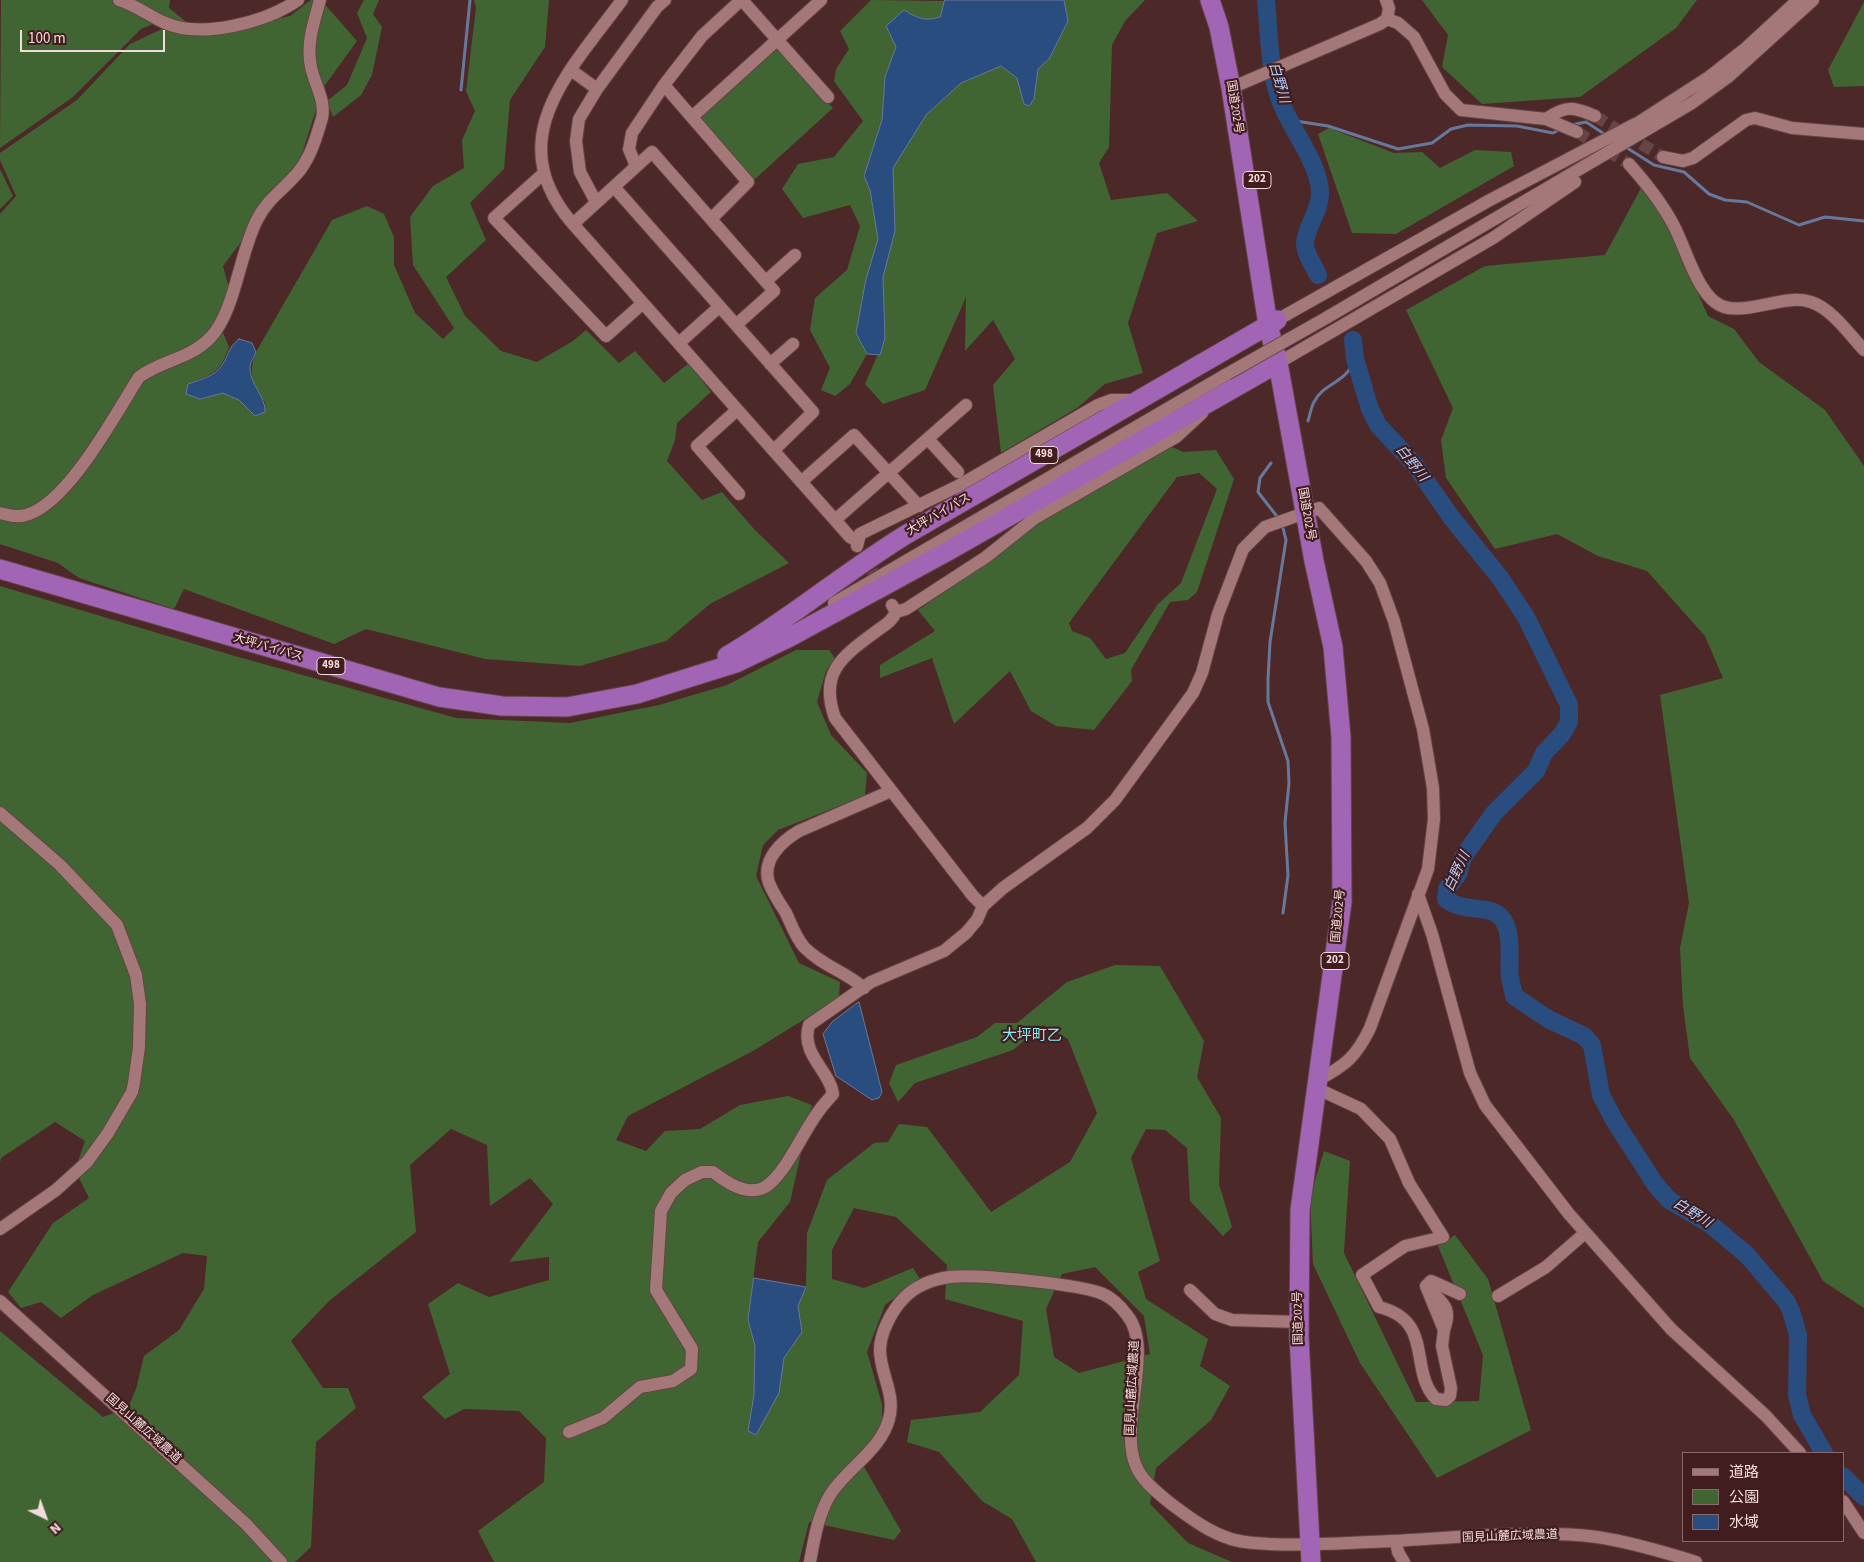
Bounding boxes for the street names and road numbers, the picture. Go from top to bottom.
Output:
street label: 国道202号 [1223,79,1245,135]
road number: 202 [1243,172,1271,188]
road number: 498 [1030,446,1058,464]
street label: 国道202号 [1294,486,1318,542]
street label: 大坪バイパス [904,491,974,539]
street label: 大坪バイパス [231,631,305,665]
road number: 498 [317,658,345,674]
street label: 国道202号 [1329,889,1349,943]
road number: 202 [1321,952,1349,969]
street label: 国道202号 [1291,1291,1307,1345]
street label: 国見山麓広域農道 [1123,1340,1143,1436]
street label: 国見山麓広域農道 [103,1392,183,1466]
street label: 国見山麓広域農道 [1462,1528,1558,1546]

